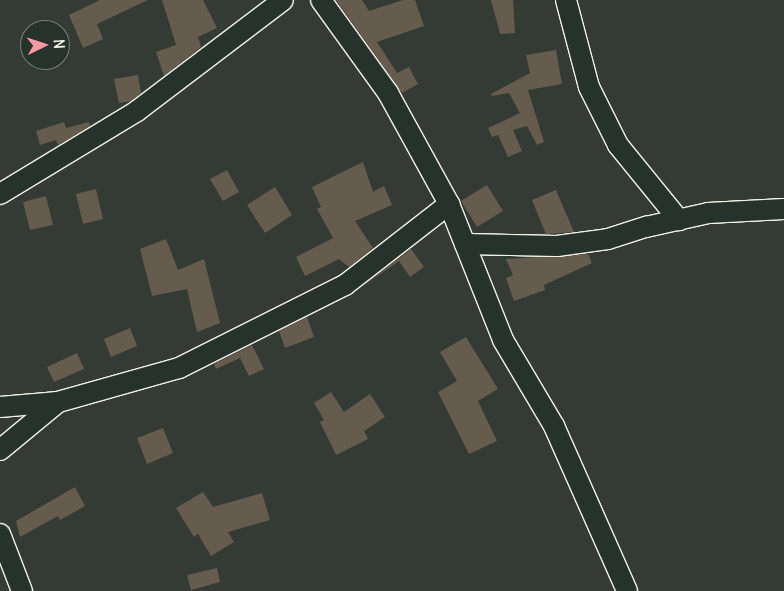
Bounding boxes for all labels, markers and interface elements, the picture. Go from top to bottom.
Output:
north arrow [20,20,70,70]
text: N [50,39,68,49]

